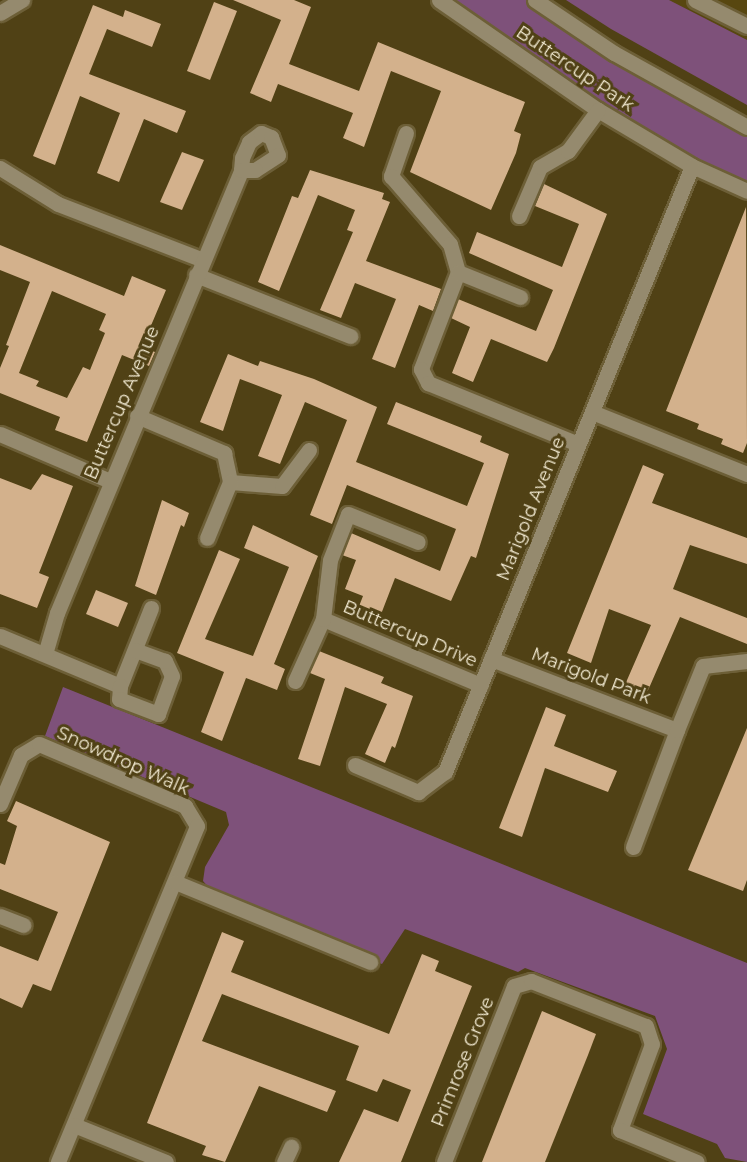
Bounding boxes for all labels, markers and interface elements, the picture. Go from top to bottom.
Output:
street label: Buttercup Park [512,22,638,116]
street label: Buttercup Avenue [80,323,164,483]
street label: Marigold Avenue [492,434,570,584]
street label: Buttercup Drive [340,596,480,672]
street label: Marigold Park [528,643,654,709]
street label: Snowdrop Walk [54,722,192,800]
street label: Primrose Grove [427,994,499,1130]

